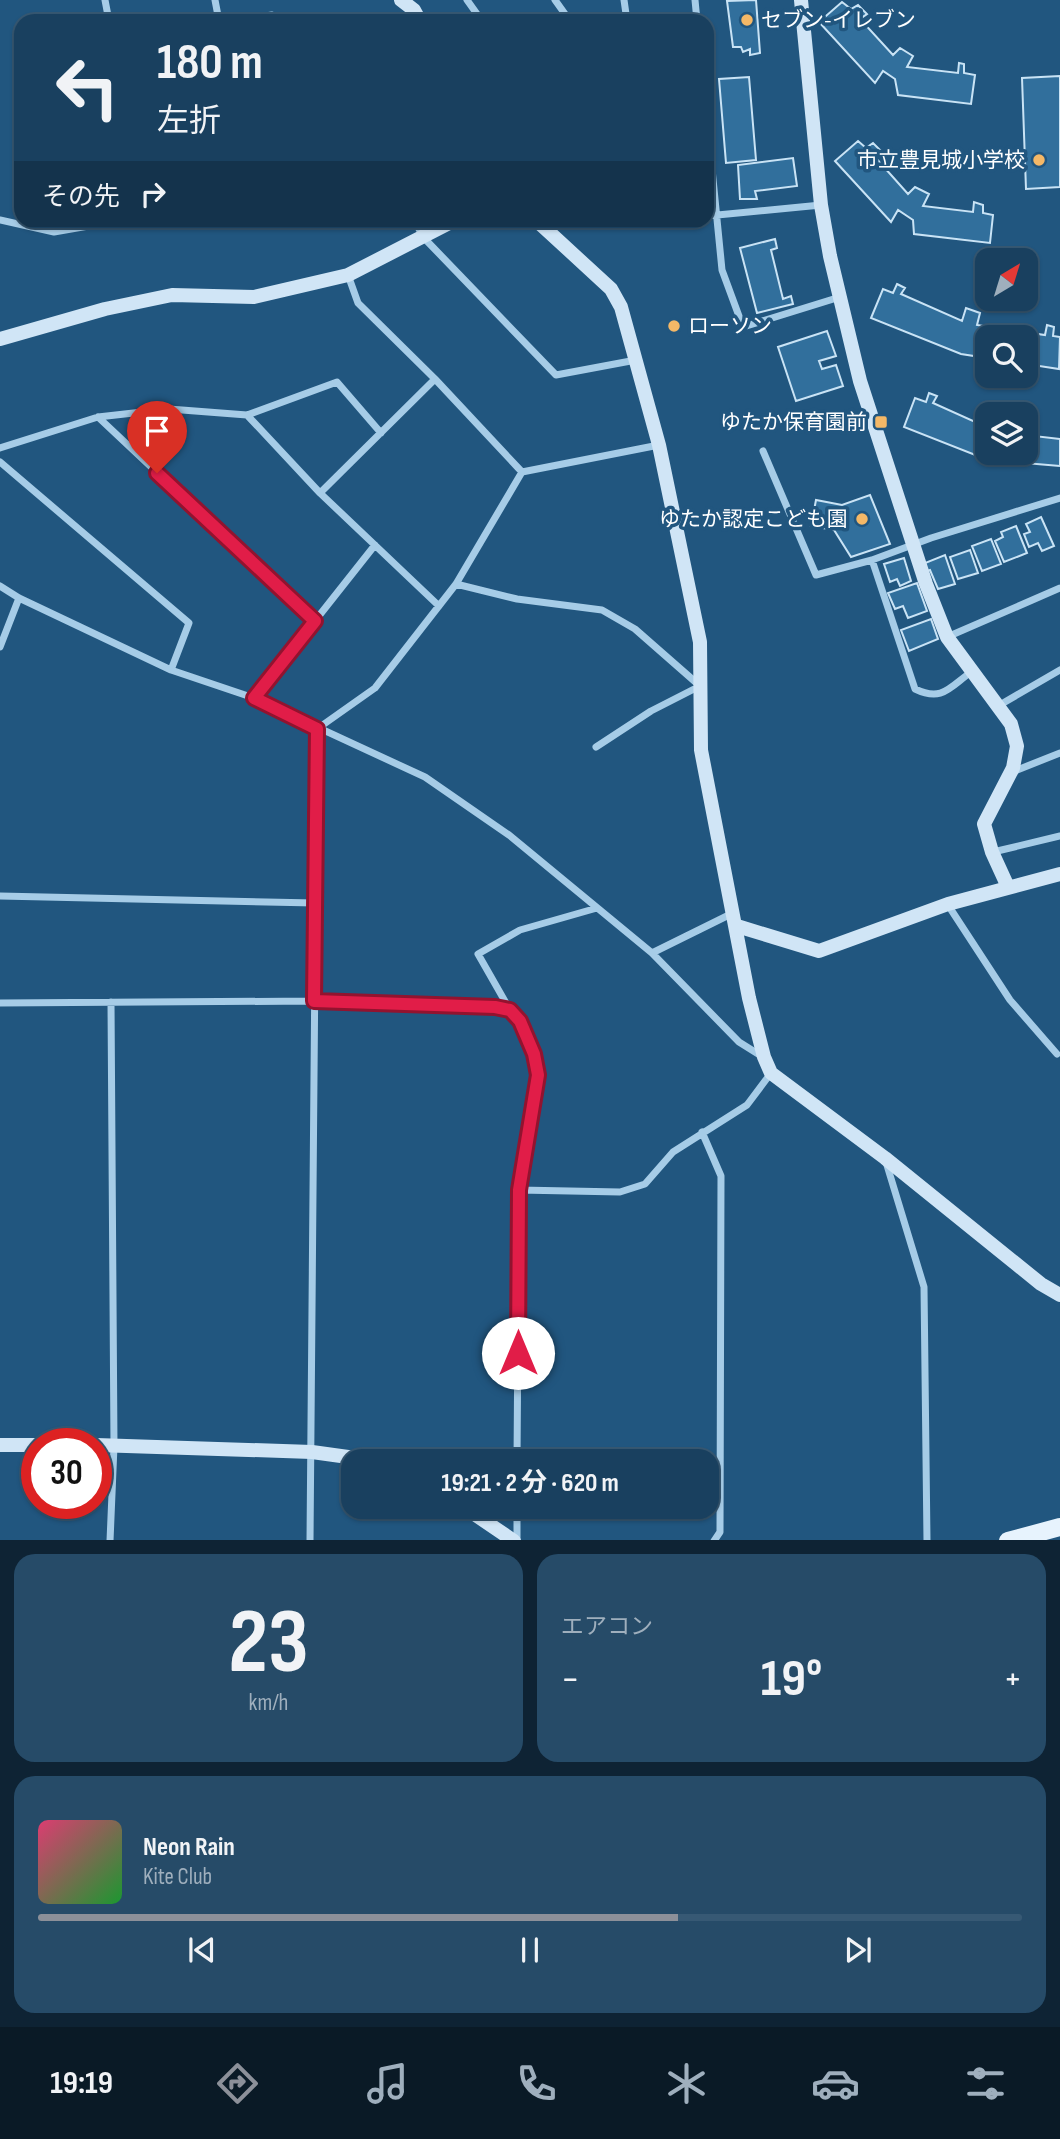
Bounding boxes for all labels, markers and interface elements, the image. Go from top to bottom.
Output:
place label: セブン-イレブン [761,8,916,33]
marker: セブン-イレブン [739,12,755,28]
text: 180 m [157,34,263,93]
icon: left [42,42,133,133]
text: 左折 [157,102,221,141]
place label: 市立豊見城小学校 [857,148,1025,173]
marker: 市立豊見城小学校 [1031,152,1047,168]
icon: right [134,175,172,213]
text: その先 [42,182,120,213]
north arrow [975,248,1038,312]
map controls [975,248,1038,465]
place label: ローソン [688,314,772,339]
marker: ローソン [666,318,682,334]
button: search [975,325,1038,388]
pin [127,401,187,473]
button: layers [975,402,1038,465]
place label: ゆたか保育園前 [720,410,867,435]
icon: arrive [138,412,176,450]
marker: ゆたか保育園前 [873,414,889,430]
place label: ゆたか認定こども園 [659,507,848,532]
marker: ゆたか認定こども園 [854,511,870,527]
position arrow [481,1316,555,1390]
speed limit sign: 30 [21,1428,112,1519]
text: 19:21 · 2 分 · 620 m [441,1468,619,1499]
text: 23 [228,1589,309,1698]
text: エアコン [561,1613,653,1641]
text: 19° [761,1648,822,1711]
text: − [561,1657,580,1702]
text: + [1003,1657,1022,1702]
text: km/h [249,1689,288,1717]
text: Neon Rain [143,1832,235,1863]
text: Kite Club [143,1863,212,1891]
icon: previous [183,1931,221,1969]
icon: pause [511,1931,549,1969]
icon: next [839,1931,877,1969]
icon: directions [213,2059,262,2108]
icon: music [363,2059,412,2108]
icon: phone [512,2059,561,2108]
icon: climate [662,2059,711,2108]
icon: car [811,2059,860,2108]
icon: filters [961,2059,1010,2108]
text: 19:19 [50,2064,113,2103]

